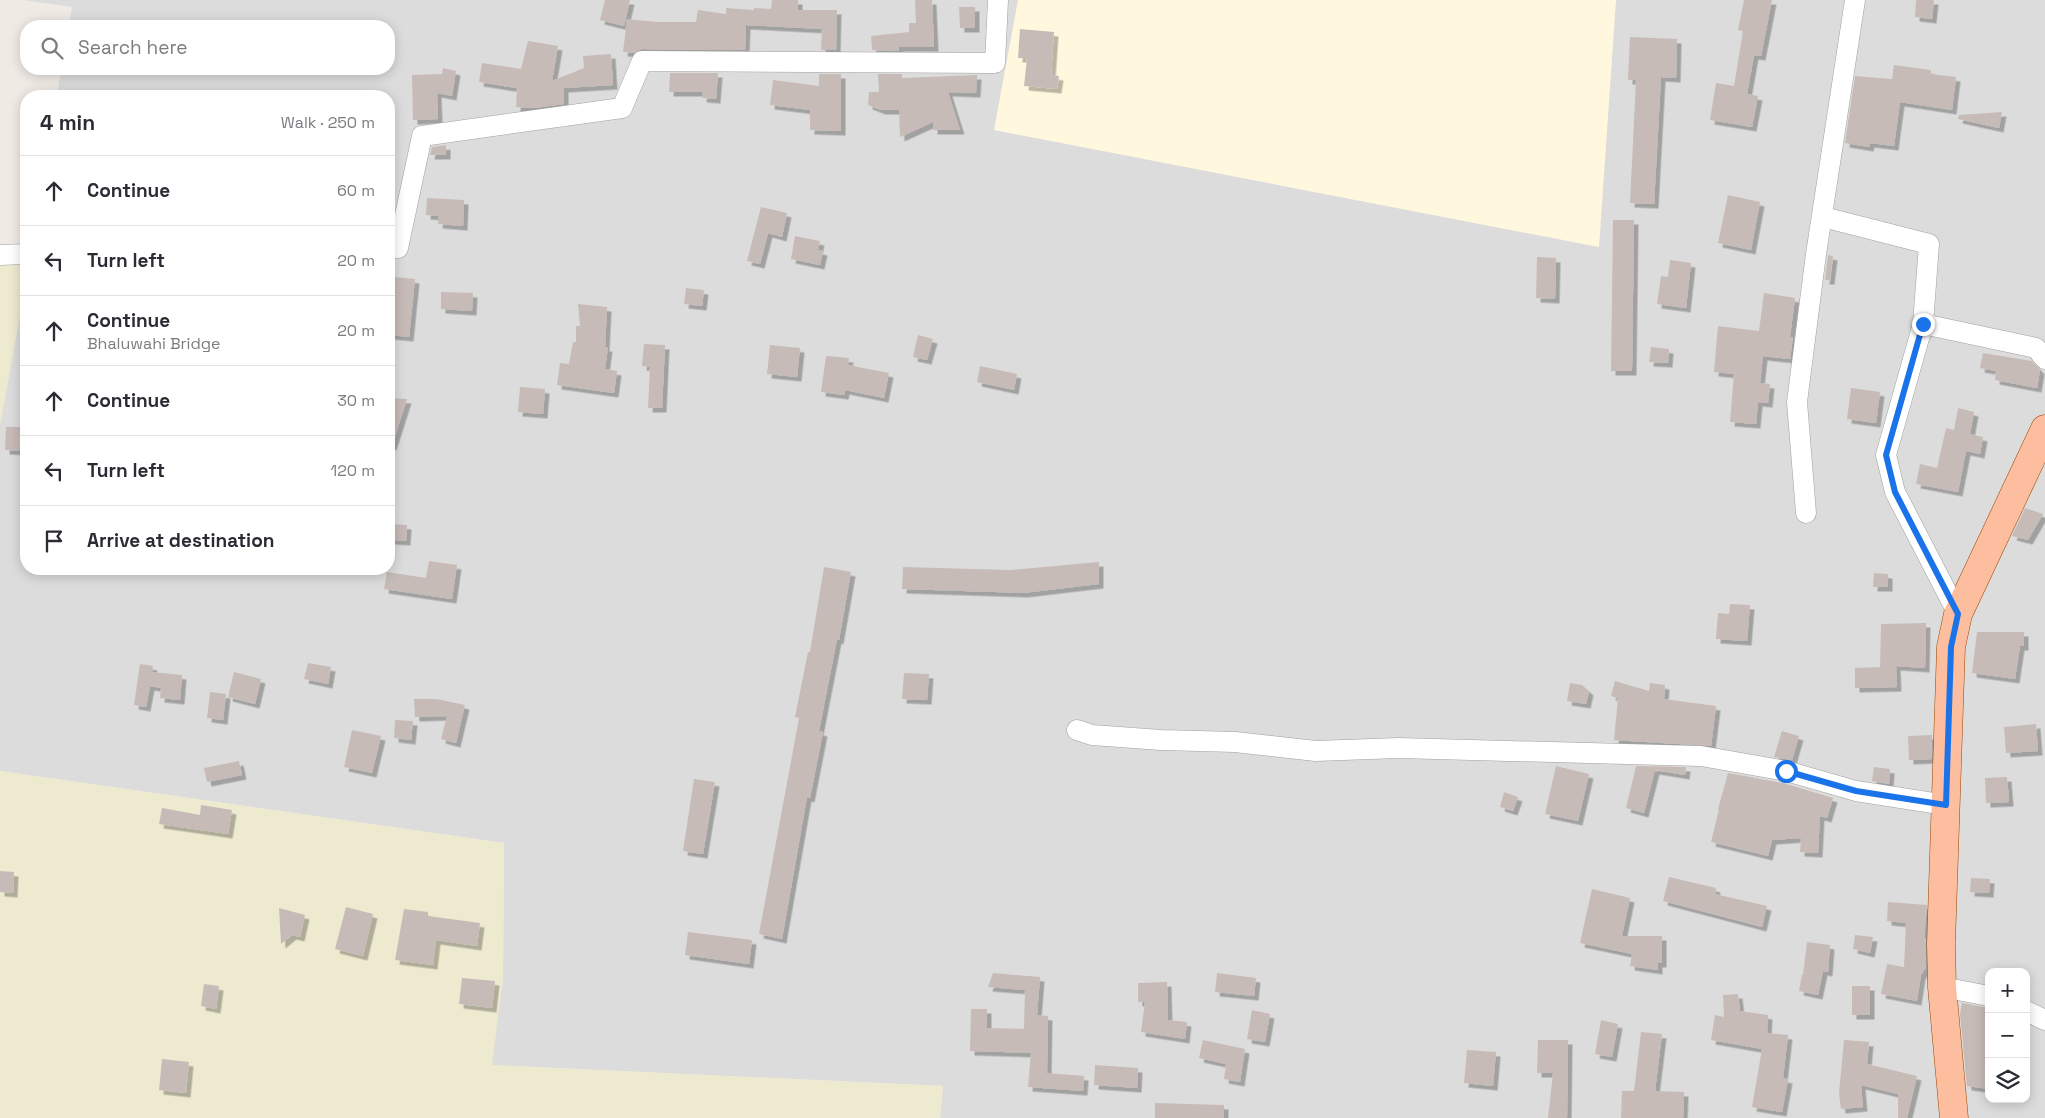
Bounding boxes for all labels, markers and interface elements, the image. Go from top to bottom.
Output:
search box [20,20,395,75]
icon: search [38,34,66,62]
text: Search here [78,35,188,60]
text: 4 min [40,109,95,136]
text: Walk · 250 m [281,112,375,133]
icon: ahead [40,177,68,205]
text: Continue [87,178,170,203]
text: 60 m [337,180,375,201]
icon: left [40,247,68,275]
text: Turn left [87,248,165,273]
text: 20 m [337,250,375,271]
text: Continue [87,308,170,333]
route end [1912,313,1935,336]
icon: ahead [40,317,68,345]
text: 20 m [337,320,375,341]
text: Bhaluwahi Bridge [87,333,221,354]
icon: ahead [40,387,68,415]
text: Continue [87,388,170,413]
text: 30 m [337,390,375,411]
icon: left [40,457,68,485]
text: Turn left [87,458,165,483]
text: 120 m [331,460,375,481]
icon: arrive [40,527,68,555]
text: Arrive at destination [87,528,275,553]
route start [1775,760,1798,783]
map controls [1985,968,2030,1103]
button: + [1985,968,2030,1013]
button: − [1985,1013,2030,1058]
button: layers [1985,1058,2030,1103]

